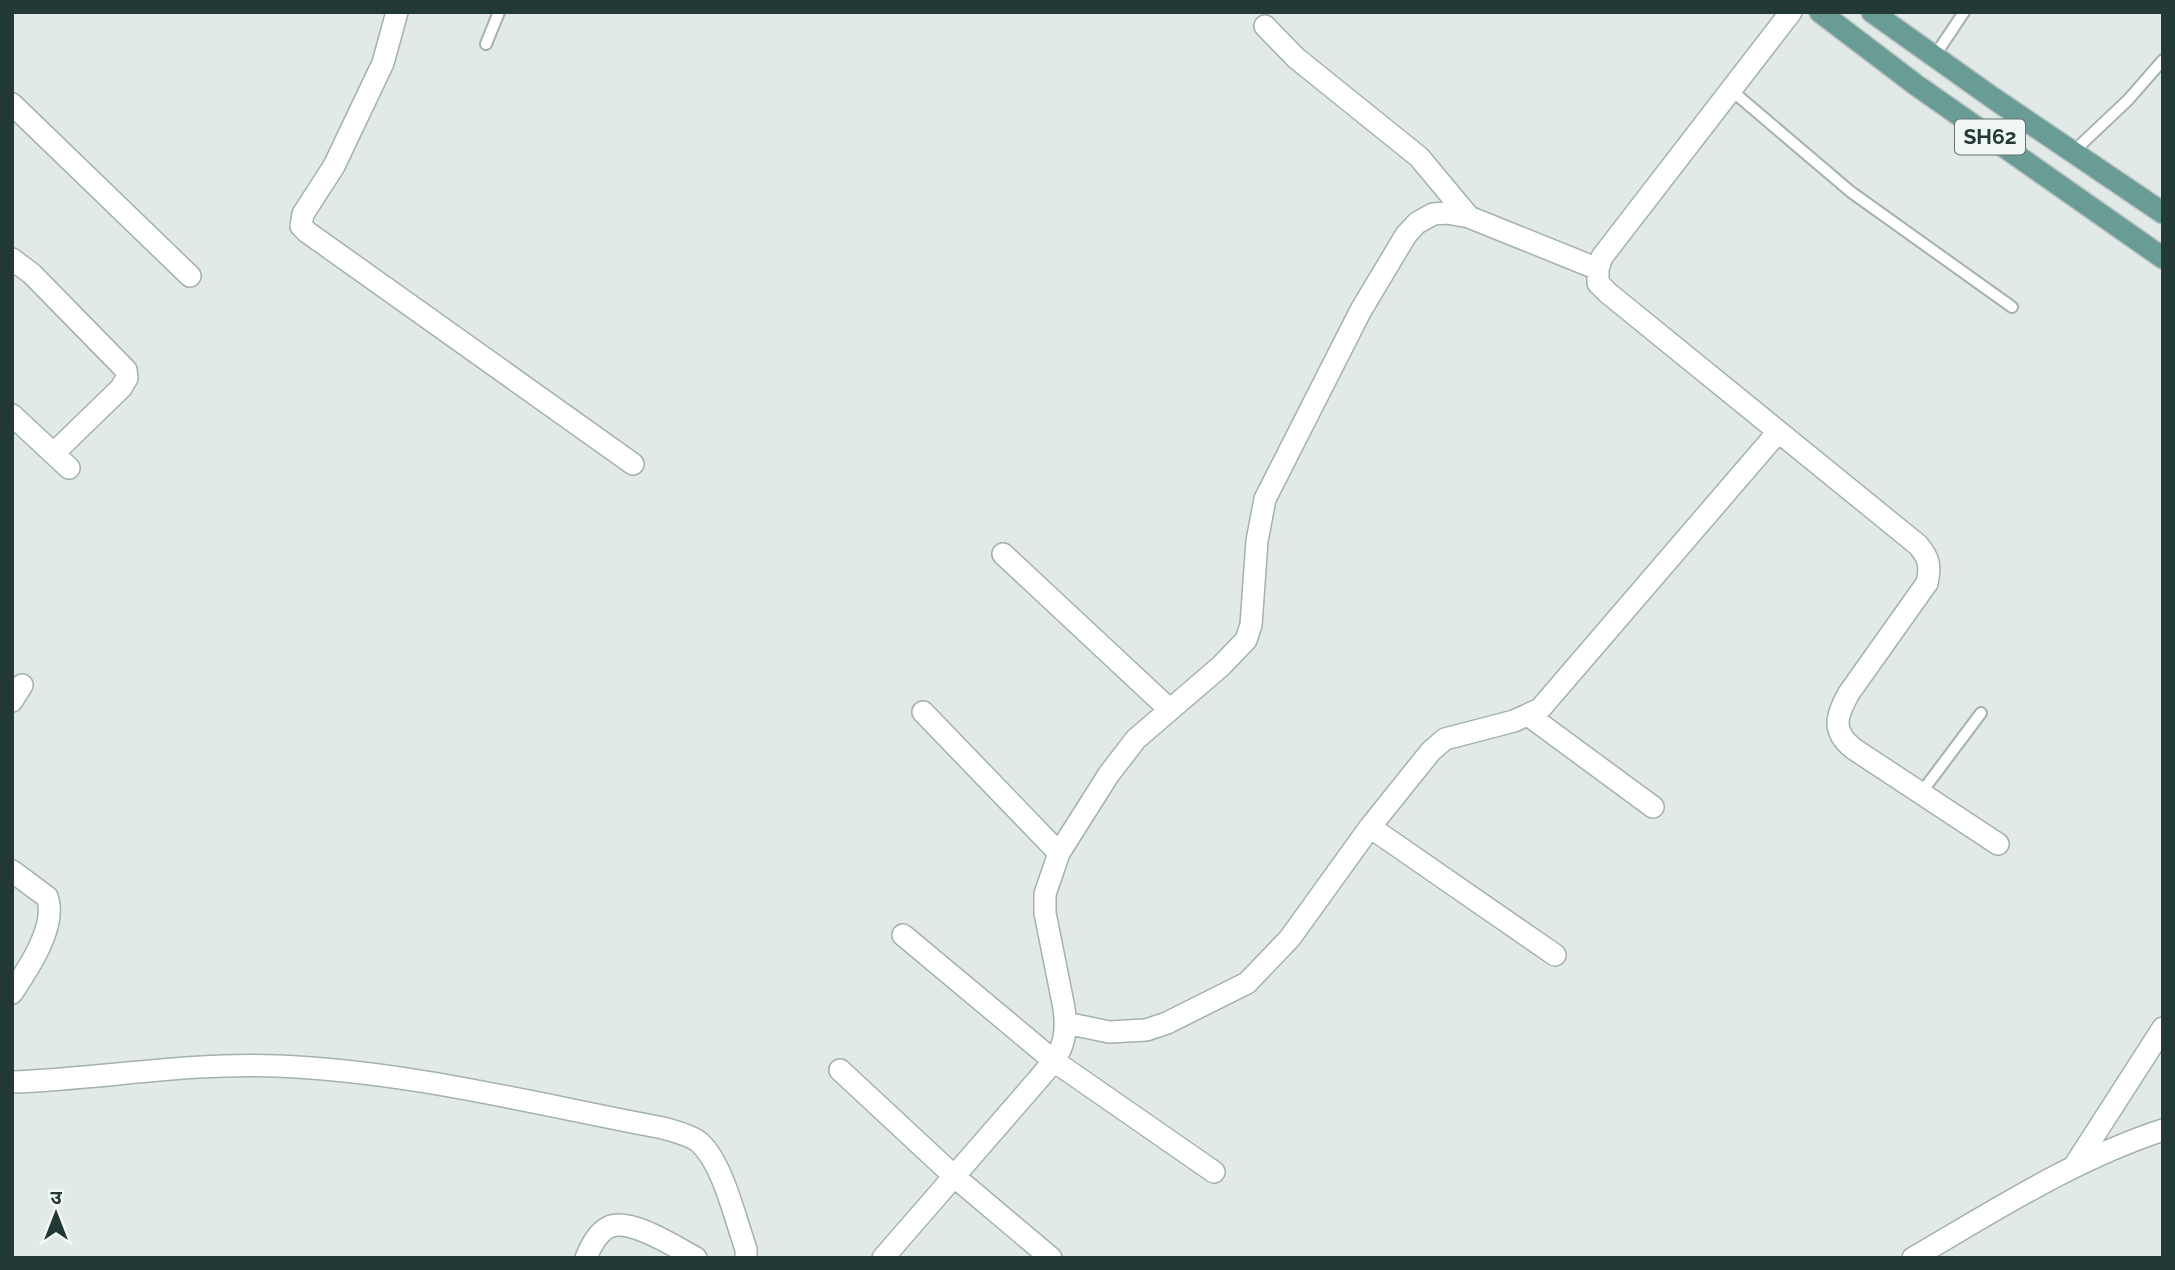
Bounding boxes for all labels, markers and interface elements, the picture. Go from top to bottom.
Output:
road number: SH62 [1955,120,2025,154]
north arrow [21,1179,91,1249]
text: उ [50,1186,62,1208]

